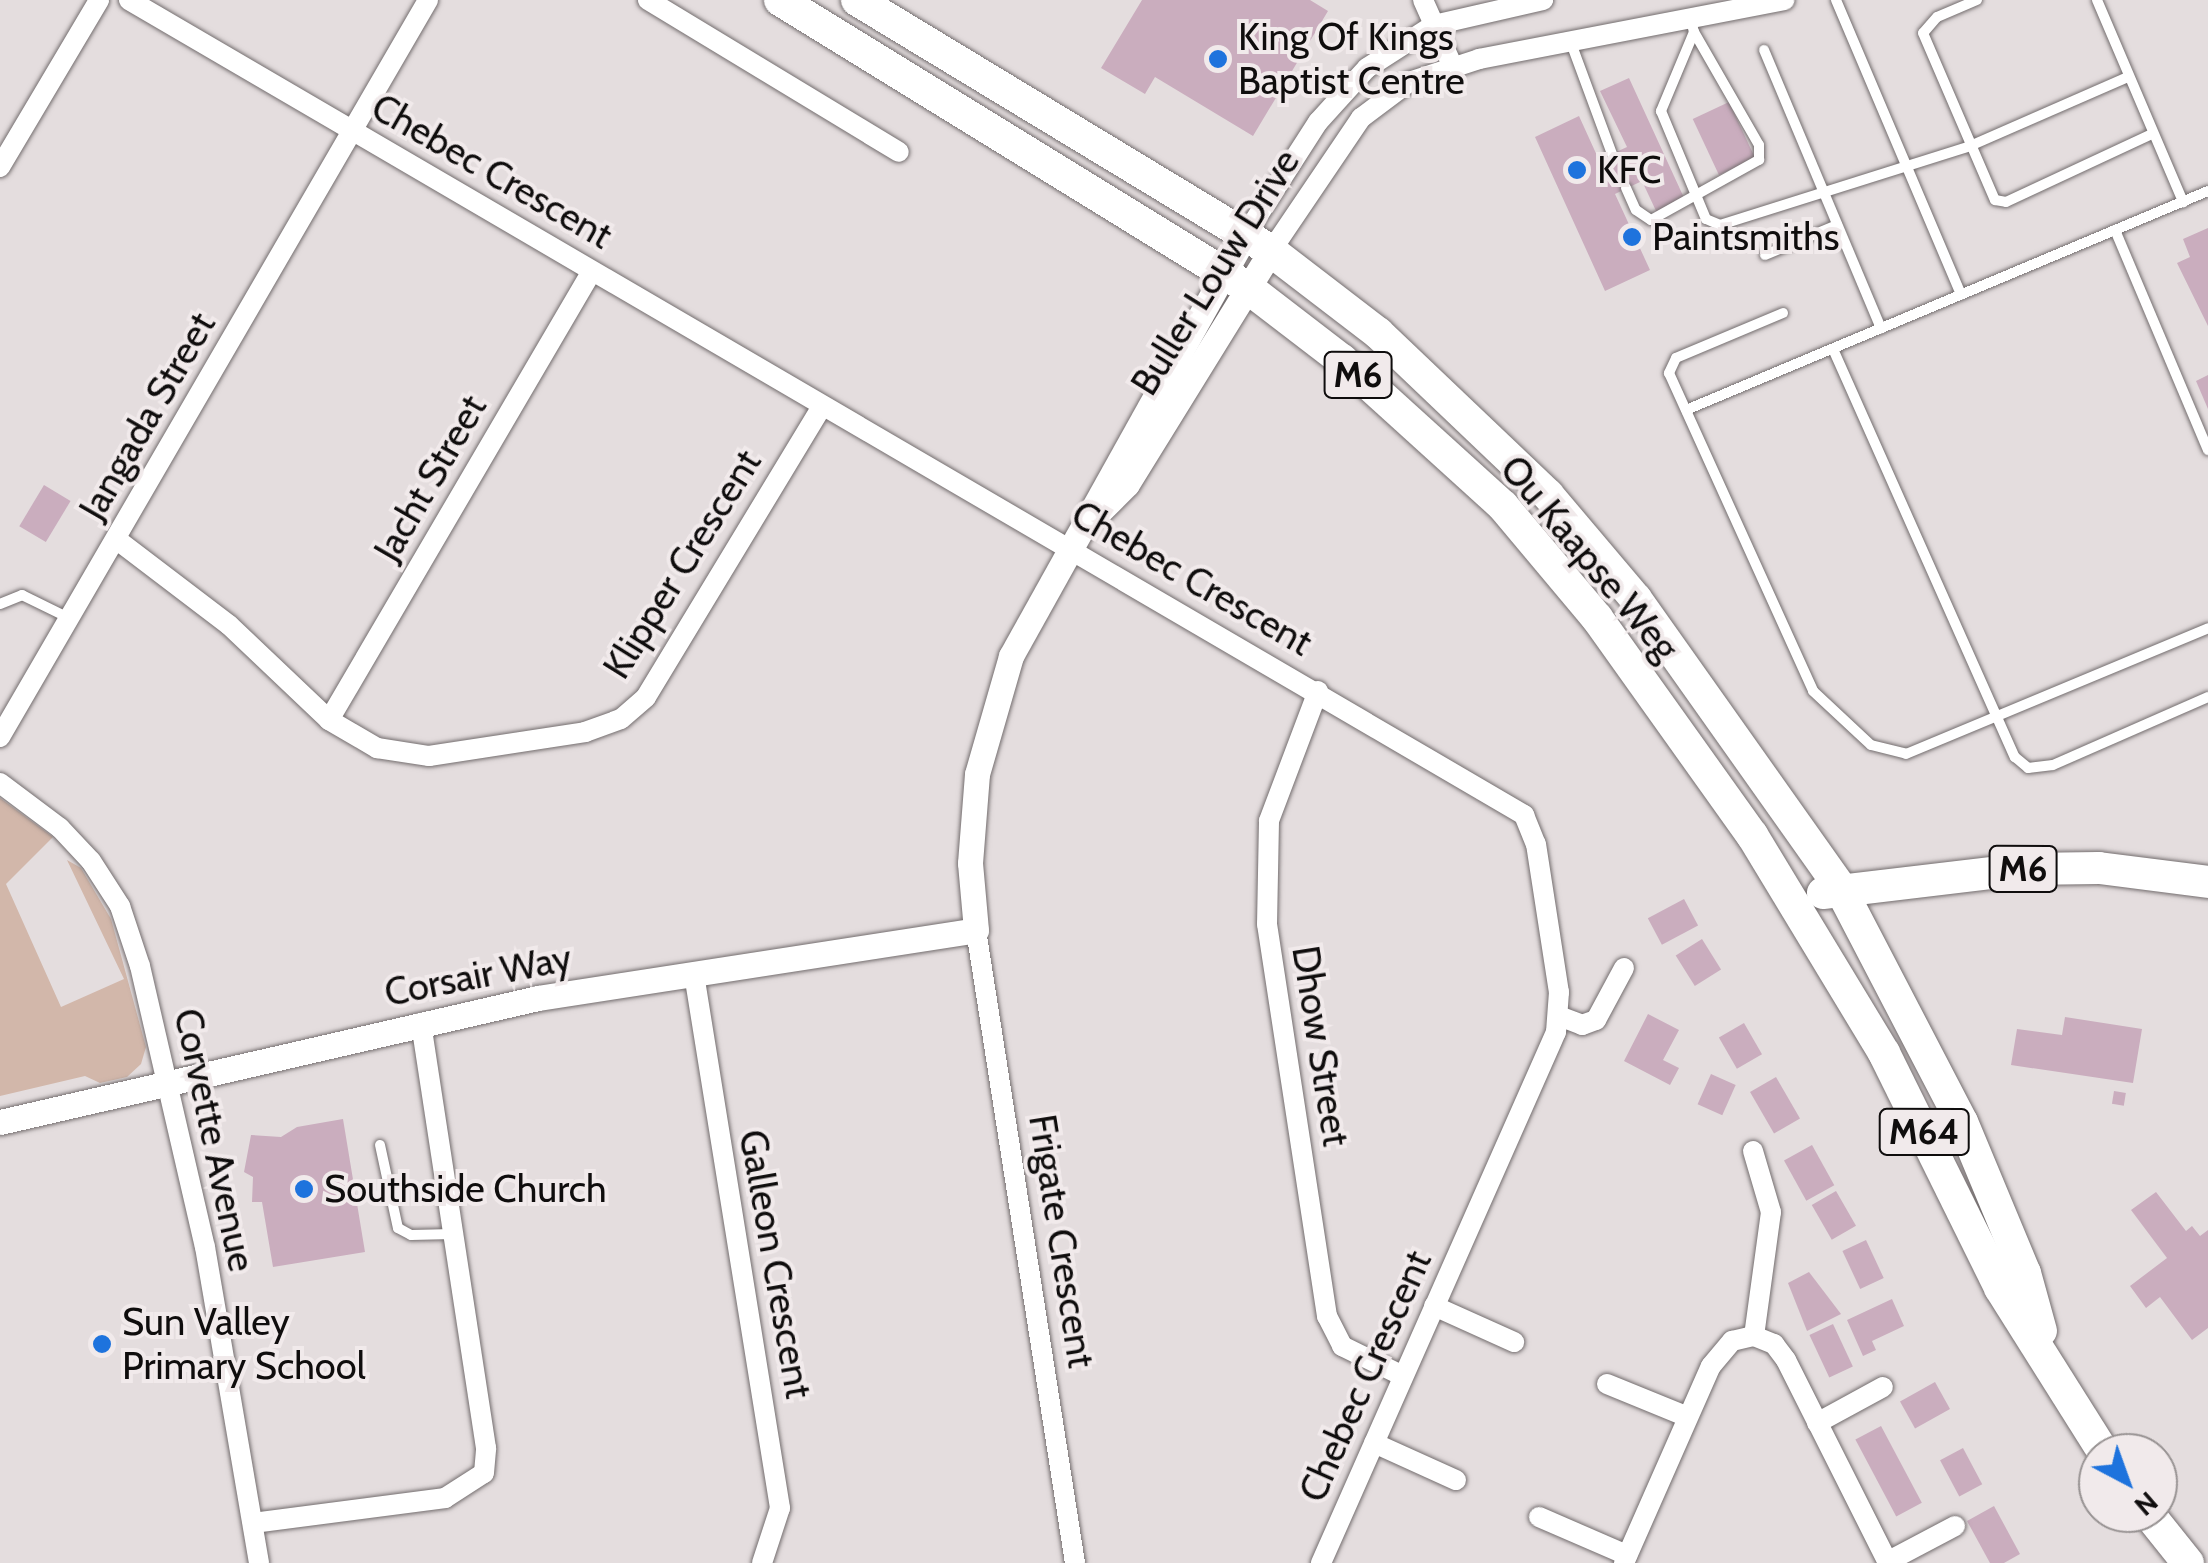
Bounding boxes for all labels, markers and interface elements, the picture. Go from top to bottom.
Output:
place label: King Of Kings Baptist Centre [1238,14,1465,103]
marker: King Of Kings Baptist Centre [1207,48,1229,70]
street label: Chebec Crescent [364,84,620,258]
street label: Buller Louw Drive [1121,141,1309,403]
place label: KFC [1597,147,1661,193]
marker: KFC [1566,159,1588,181]
place label: Paintsmiths [1652,214,1839,260]
marker: Paintsmiths [1621,226,1643,248]
street label: Jangada Street [69,304,225,528]
road number: M6 [1323,345,1393,405]
street label: Jacht Street [364,387,496,569]
street label: Klipper Crescent [594,441,770,687]
street label: Ou Kaapse Weg [1491,446,1689,670]
street label: Chebec Crescent [1064,491,1320,665]
road number: M6 [1988,839,2058,899]
street label: Corsair Way [381,935,575,1015]
street label: Dhow Street [1283,942,1359,1150]
street label: Corvette Avenue [165,1004,265,1276]
road number: M64 [1876,1102,1972,1162]
street label: Frigate Crescent [1019,1111,1105,1371]
street label: Galleon Crescent [730,1126,822,1402]
place label: Southside Church [324,1166,607,1212]
marker: Southside Church [293,1178,315,1200]
street label: Chebec Crescent [1289,1243,1441,1509]
place label: Sun Valley Primary School [122,1299,366,1388]
marker: Sun Valley Primary School [91,1333,113,1355]
north arrow [2078,1433,2178,1533]
text: N [2128,1485,2165,1523]

